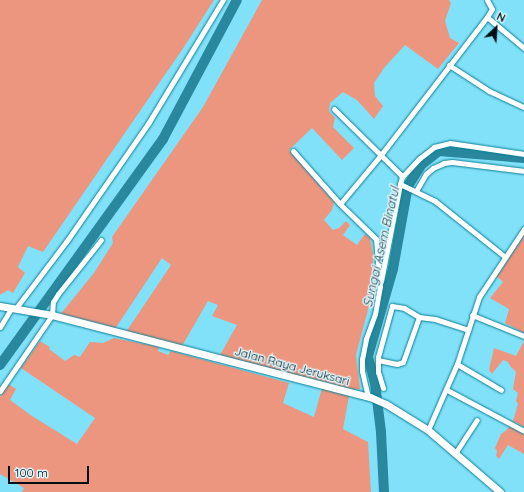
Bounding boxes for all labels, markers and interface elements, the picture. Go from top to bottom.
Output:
north arrow [476,8,516,48]
text: N [494,9,508,25]
water label: Sungai Asem Binatul [360,185,402,309]
street label: Jalan Raya Jeruksari [233,344,351,388]
scale bar [10,458,91,484]
text: 100 m [15,465,48,480]

